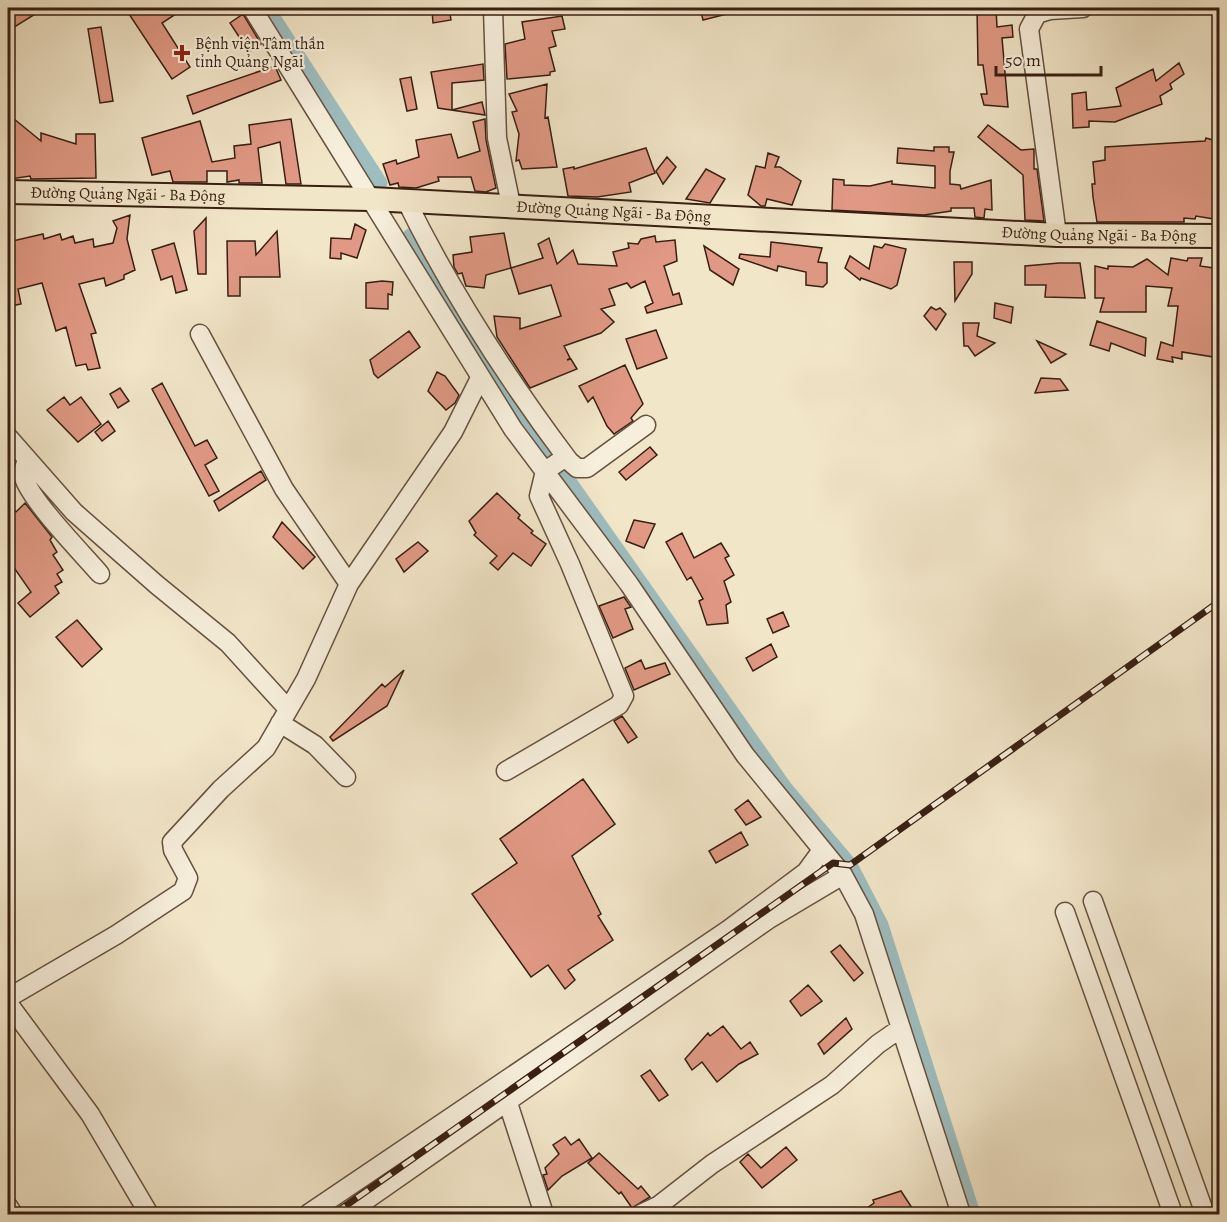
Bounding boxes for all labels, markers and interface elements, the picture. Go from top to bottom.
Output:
place label: Bệnh viện Tâm thần tỉnh Quảng Ngãi [195,33,325,73]
scale bar [996,39,1101,77]
marker: Bệnh viện Tâm thần tỉnh Quảng Ngãi [173,44,191,62]
text: 50 m [1005,48,1041,72]
street label: Đường Quảng Ngãi - Ba Động [30,181,226,207]
street label: Đường Quảng Ngãi - Ba Động [516,196,712,228]
street label: Đường Quảng Ngãi - Ba Động [1001,221,1197,247]

